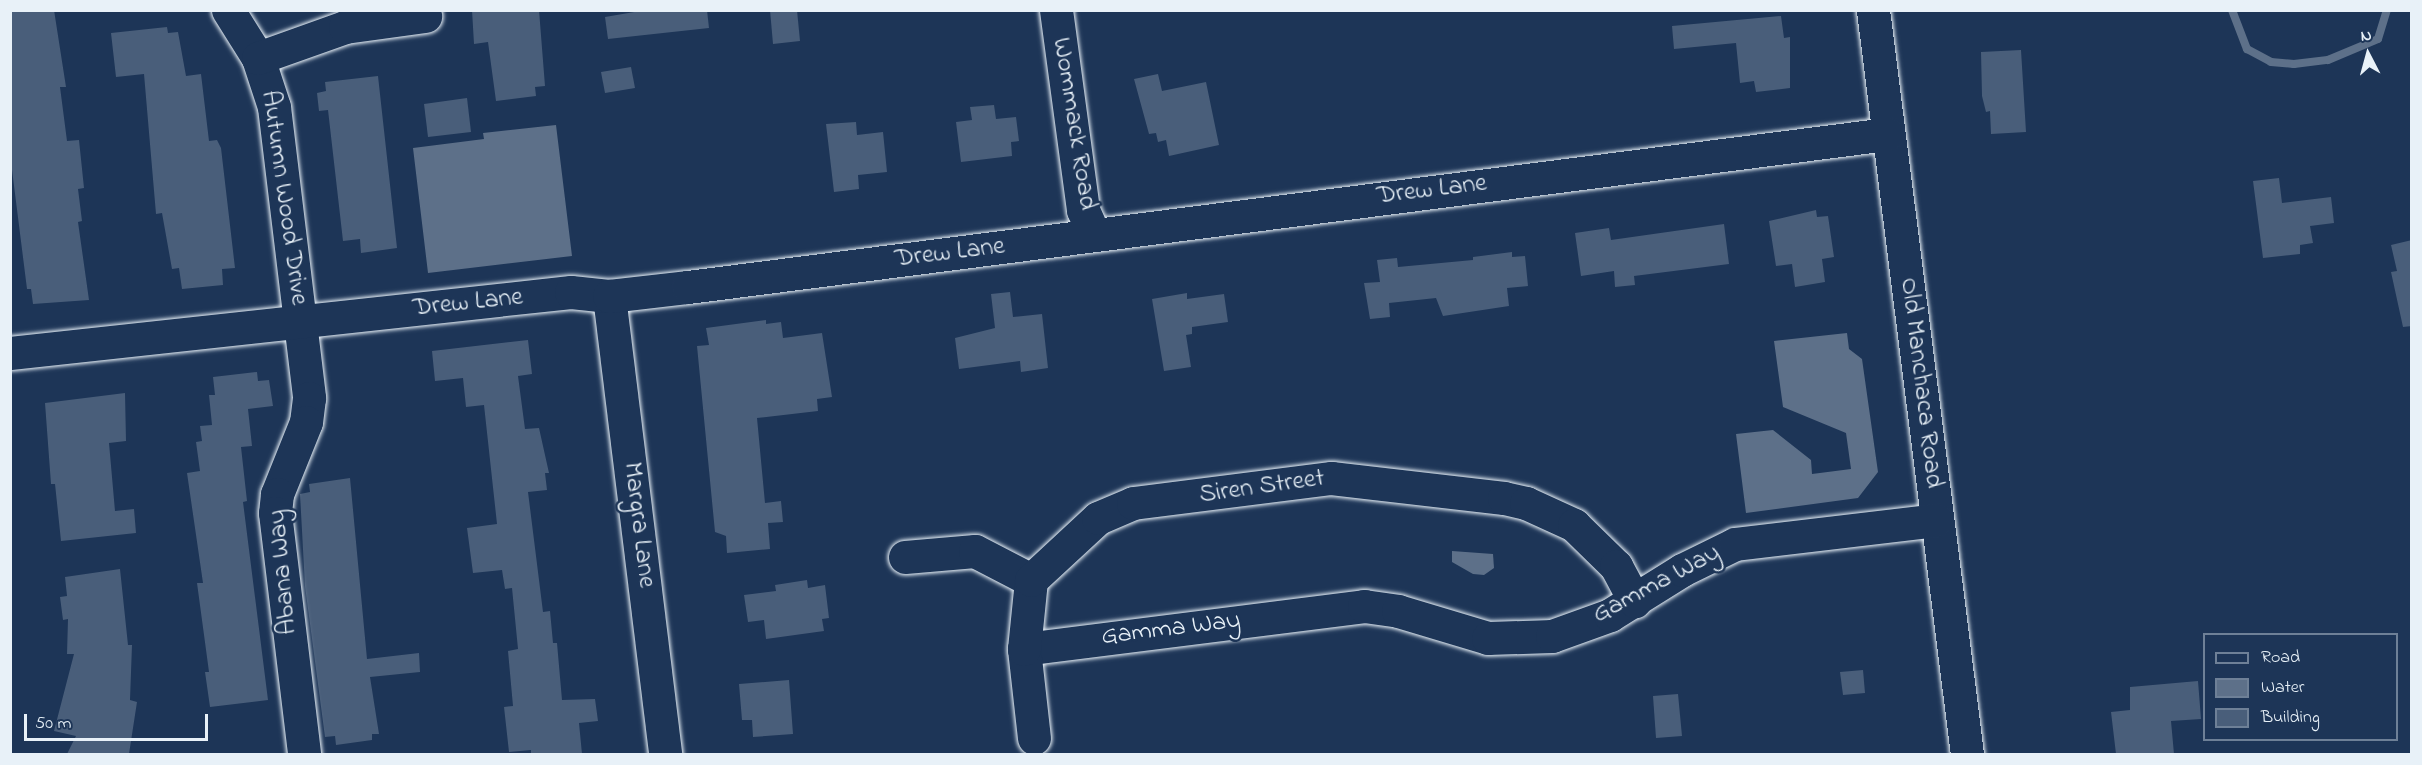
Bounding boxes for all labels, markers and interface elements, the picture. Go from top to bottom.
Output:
north arrow [2338,24,2398,84]
text: N [2359,24,2373,49]
street label: Wommack Road [1044,36,1102,212]
street label: Autumn Wood Drive [252,89,314,307]
street label: Drew Lane [1375,169,1489,213]
street label: Drew Lane [893,232,1007,276]
street label: Old Manchaca Road [1892,276,1948,490]
street label: Drew Lane [411,283,525,325]
street label: Margra Lane [615,460,661,590]
street label: Siren Street [1197,464,1327,512]
street label: Abana Way [263,508,305,636]
street label: Gamma Way [1588,538,1726,632]
street label: Gamma Way [1100,606,1242,654]
legend [2203,633,2398,741]
text: Road [2261,645,2300,671]
text: Water [2261,675,2304,701]
scale bar [27,702,212,740]
text: Building [2261,705,2320,731]
text: 50 m [35,711,72,737]

